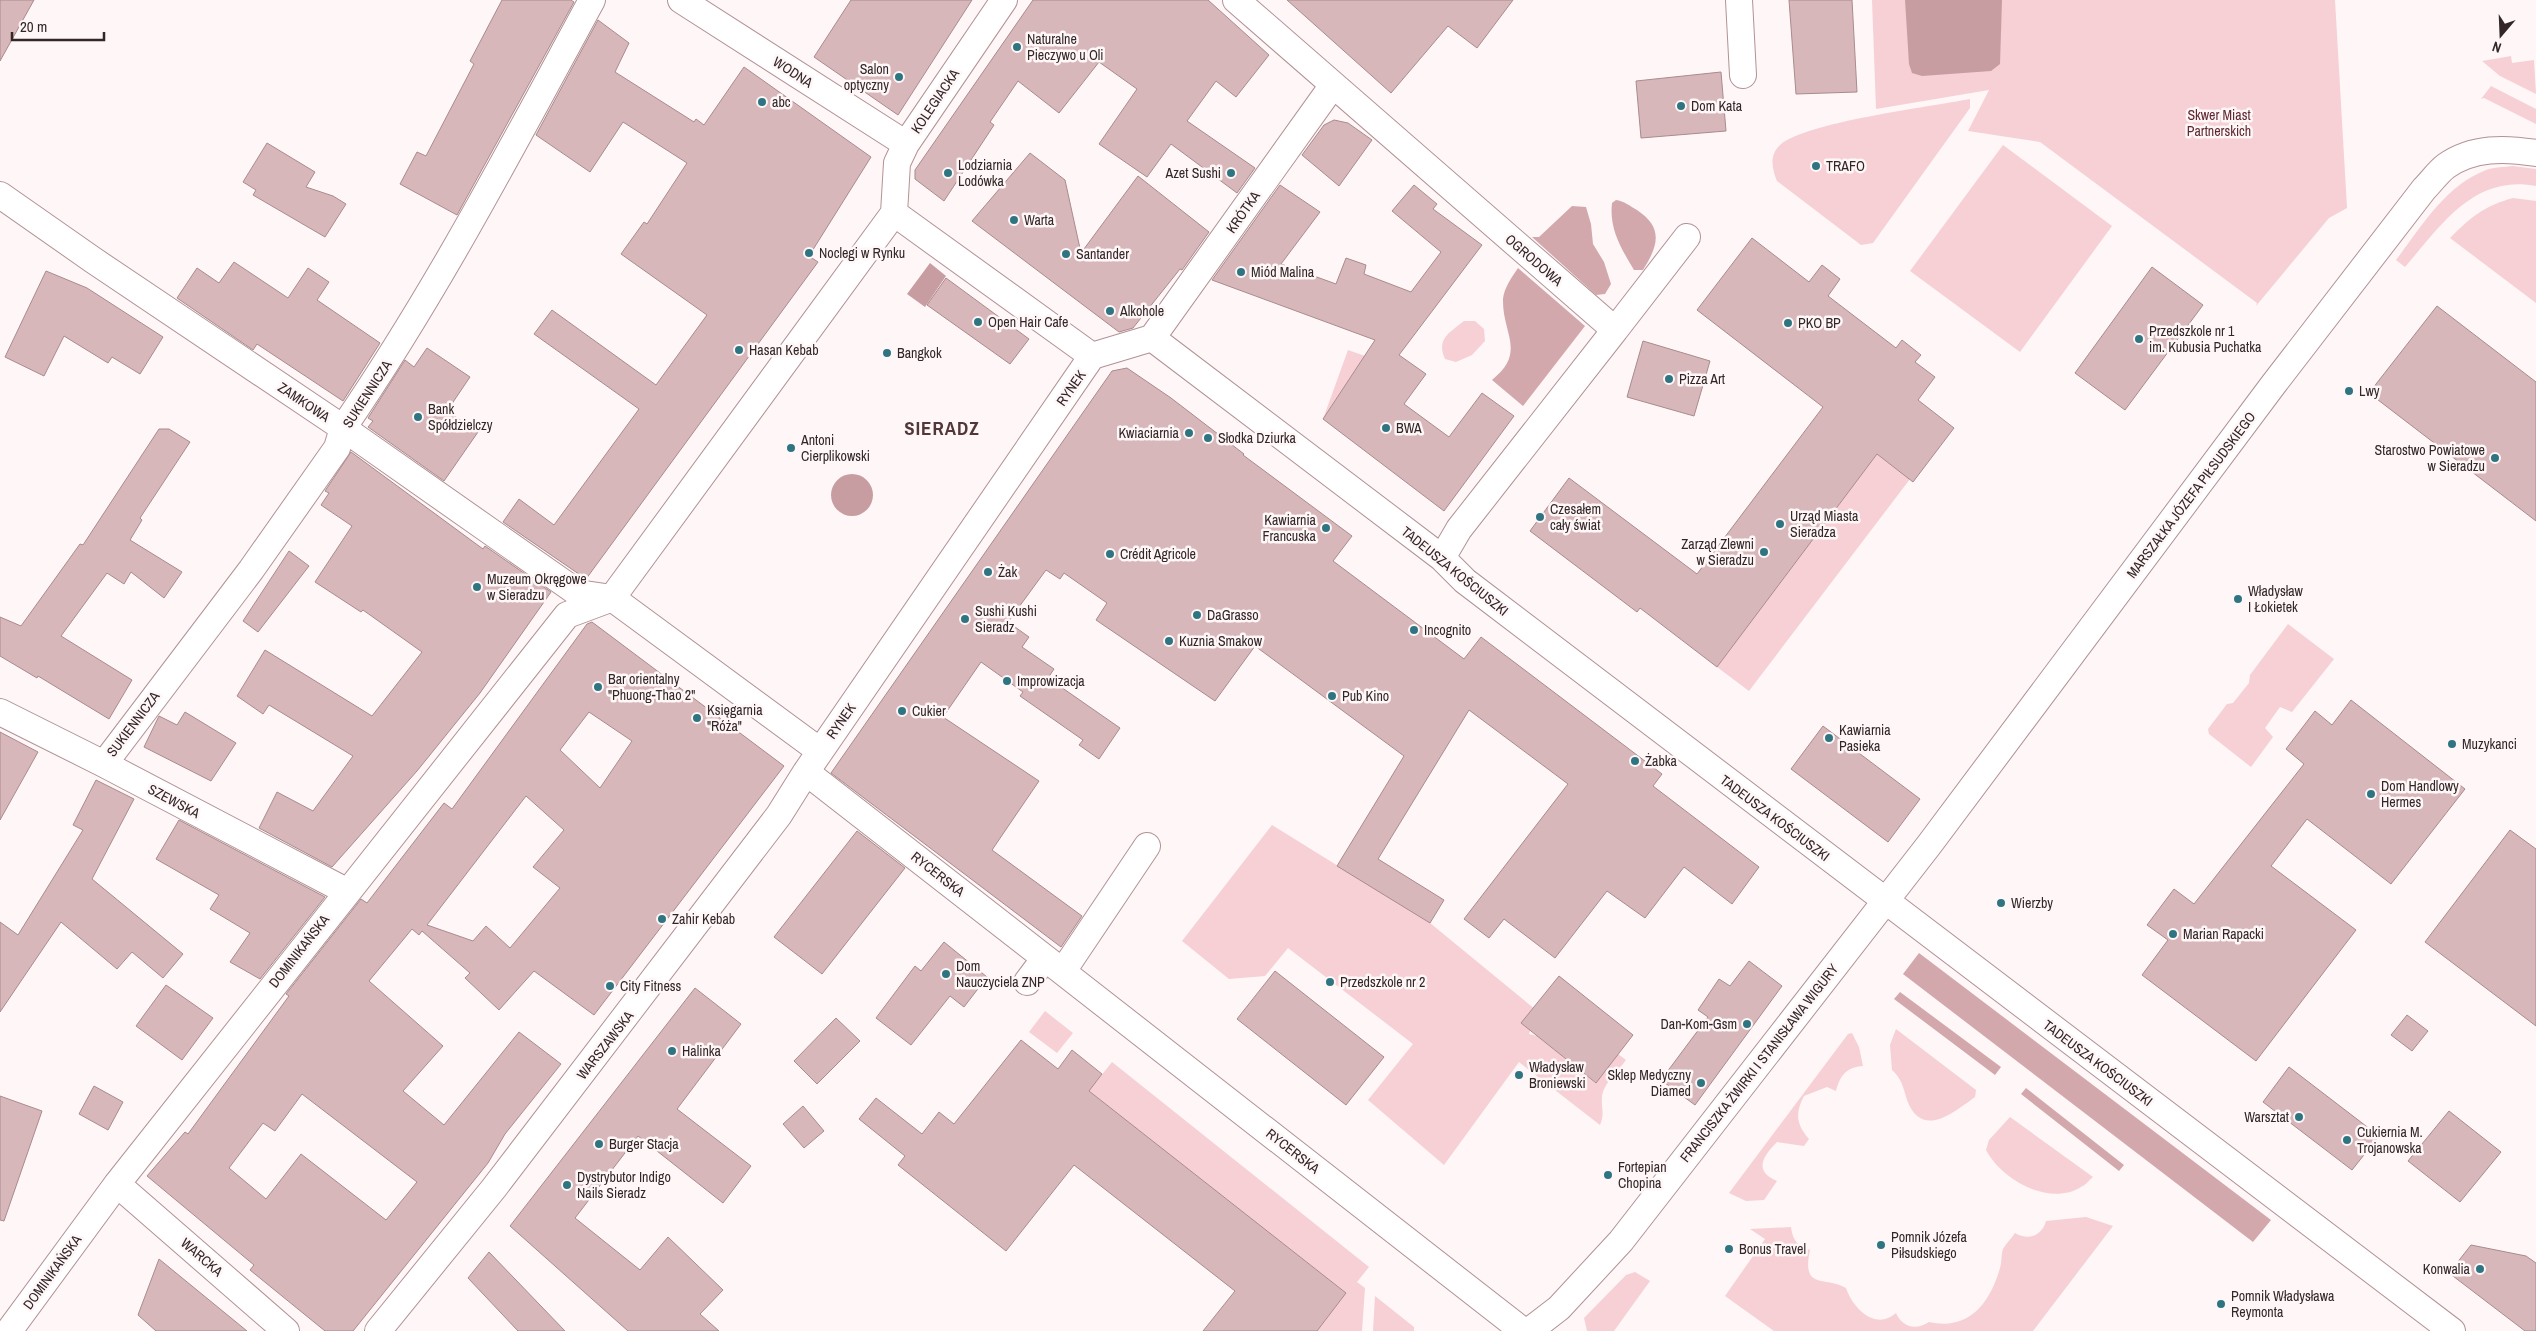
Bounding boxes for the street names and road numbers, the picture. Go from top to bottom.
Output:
street label: WODNA [770,52,817,92]
street label: KOLEGIACKA [907,65,963,137]
street label: KRÓTKA [1222,187,1264,237]
street label: OGRODOWA [1502,230,1567,290]
street label: SUKIENNICZA [338,356,396,431]
street label: RYNEK [1052,366,1090,409]
street label: ZAMKOWA [275,378,334,426]
street label: MARSZAŁKA JÓZEFA PIŁSUDSKIEGO [2123,408,2259,582]
street label: TADEUSZA KOŚCIUSZKI [1398,522,1512,620]
street label: SUKIENNICZA [103,687,164,760]
street label: RYNEK [822,699,860,742]
street label: TADEUSZA KOŚCIUSZKI [1717,771,1833,865]
street label: SZEWSKA [145,780,203,822]
street label: RYCERSKA [908,848,969,901]
street label: DOMINIKAŃSKA [265,911,333,991]
street label: FRANCISZKA ŻWIRKI I STANISŁAWA WIGURY [1676,960,1842,1166]
street label: WARSZAWSKA [573,1007,638,1083]
street label: TADEUSZA KOŚCIUSZKI [2040,1016,2156,1110]
street label: RYCERSKA [1263,1125,1324,1178]
street label: DOMINIKAŃSKA [19,1231,85,1313]
street label: WARCKA [177,1234,227,1280]

